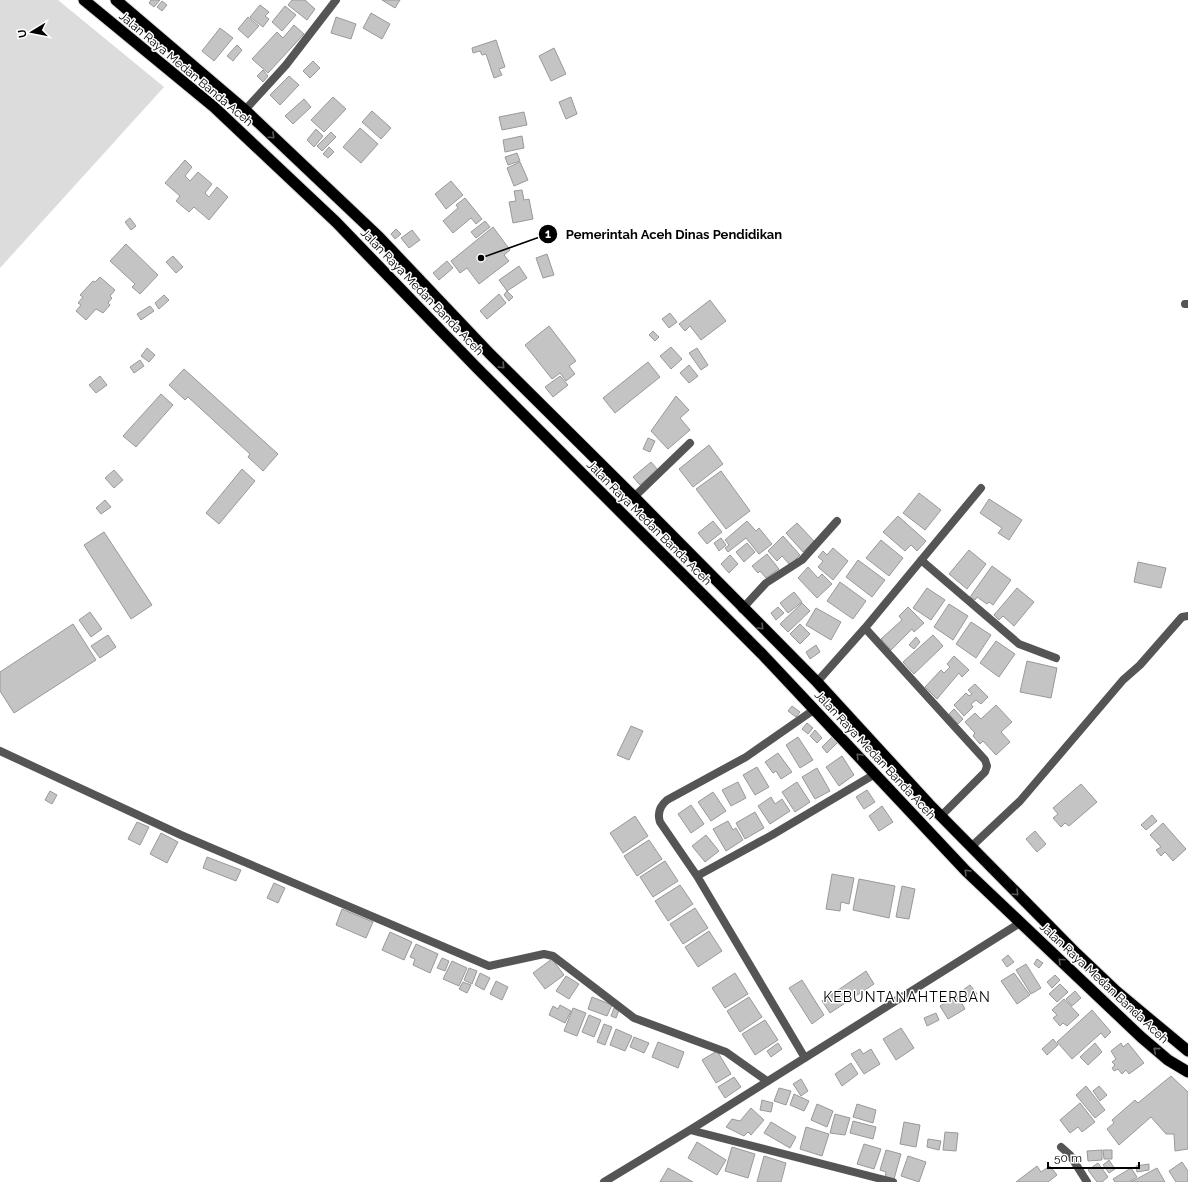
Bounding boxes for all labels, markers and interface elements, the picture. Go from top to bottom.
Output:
street label: Jalan Raya Medan Banda Aceh [116,9,256,129]
north arrow [12,12,52,52]
text: U [16,28,30,39]
one-way arrow [267,131,275,138]
callout: Pemerintah Aceh Dinas Pendidikan [538,222,791,247]
street label: Jalan Raya Medan Banda Aceh [358,226,486,358]
text: 1 [545,227,551,241]
text: Pemerintah Aceh Dinas Pendidikan [566,227,782,242]
one-way arrow [497,361,505,369]
street label: Jalan Raya Medan Banda Aceh [584,458,714,588]
one-way arrow [756,622,764,630]
street label: Jalan Raya Medan Banda Aceh [812,688,938,822]
one-way arrow [857,754,864,761]
one-way arrow [964,869,972,877]
one-way arrow [1011,888,1019,896]
street label: Jalan Raya Medan Banda Aceh [1037,920,1171,1046]
one-way arrow [1058,958,1066,966]
district label: KEBUNTANAHTERBAN [823,989,991,1005]
one-way arrow [1154,1047,1161,1054]
scale bar [1048,1144,1139,1170]
text: 50 m [1054,1151,1082,1165]

